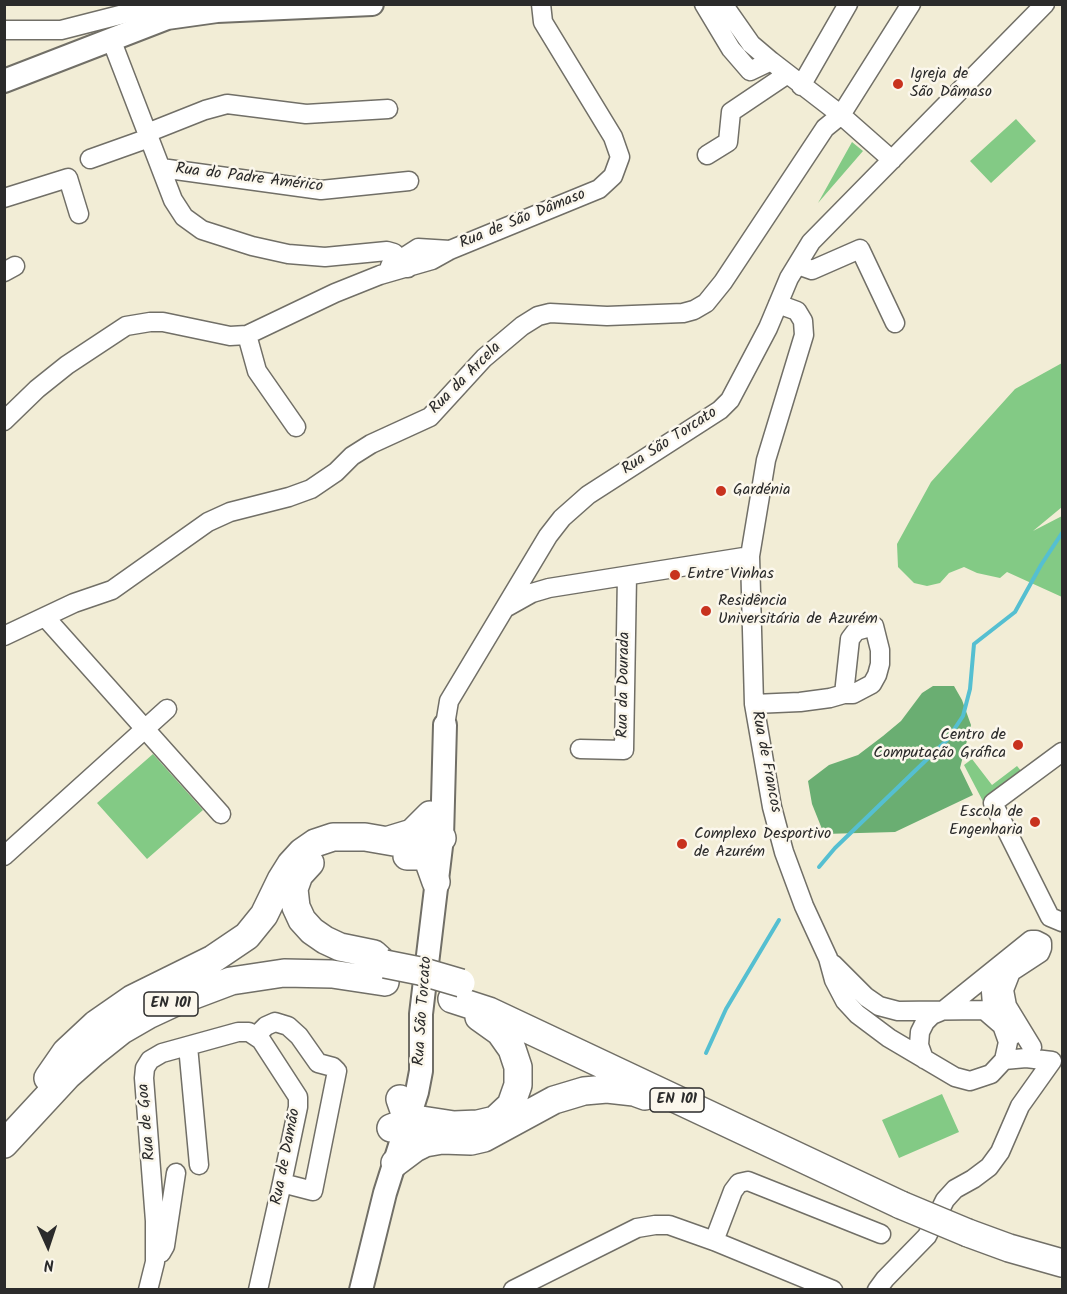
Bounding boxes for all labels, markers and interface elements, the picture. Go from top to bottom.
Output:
place label: Igreja de São Dâmaso [910,65,992,103]
marker: Igreja de São Dâmaso [891,77,905,91]
street label: Rua do Padre Américo [174,160,324,198]
street label: Rua de São Dâmaso [457,186,589,254]
street label: Rua da Arcela [426,339,506,419]
street label: Rua São Torcato [619,404,721,480]
place label: Gardénia [733,481,790,501]
marker: Gardénia [714,484,728,498]
place label: Entre Vinhas [687,565,774,585]
marker: Entre Vinhas [668,568,682,582]
place label: Residência Universitária de Azurém [718,592,878,630]
marker: Residência Universitária de Azurém [699,604,713,618]
street label: Rua da Dourada [614,632,636,738]
street label: Rua de Francos [746,709,784,815]
place label: Centro de Computação Gráfica [873,726,1006,764]
marker: Centro de Computação Gráfica [1011,738,1025,752]
place label: Escola de Engenharia [949,803,1023,841]
marker: Escola de Engenharia [1028,815,1042,829]
place label: Complexo Desportivo de Azurém [694,825,831,863]
marker: Complexo Desportivo de Azurém [675,837,689,851]
street label: Rua São Torcato [411,956,437,1066]
road number: EN 101 [144,992,198,1016]
street label: Rua de Goa [135,1083,161,1161]
road number: EN 101 [650,1088,704,1112]
street label: Rua de Damão [268,1107,306,1207]
north arrow [18,1216,78,1276]
text: N [43,1252,55,1277]

